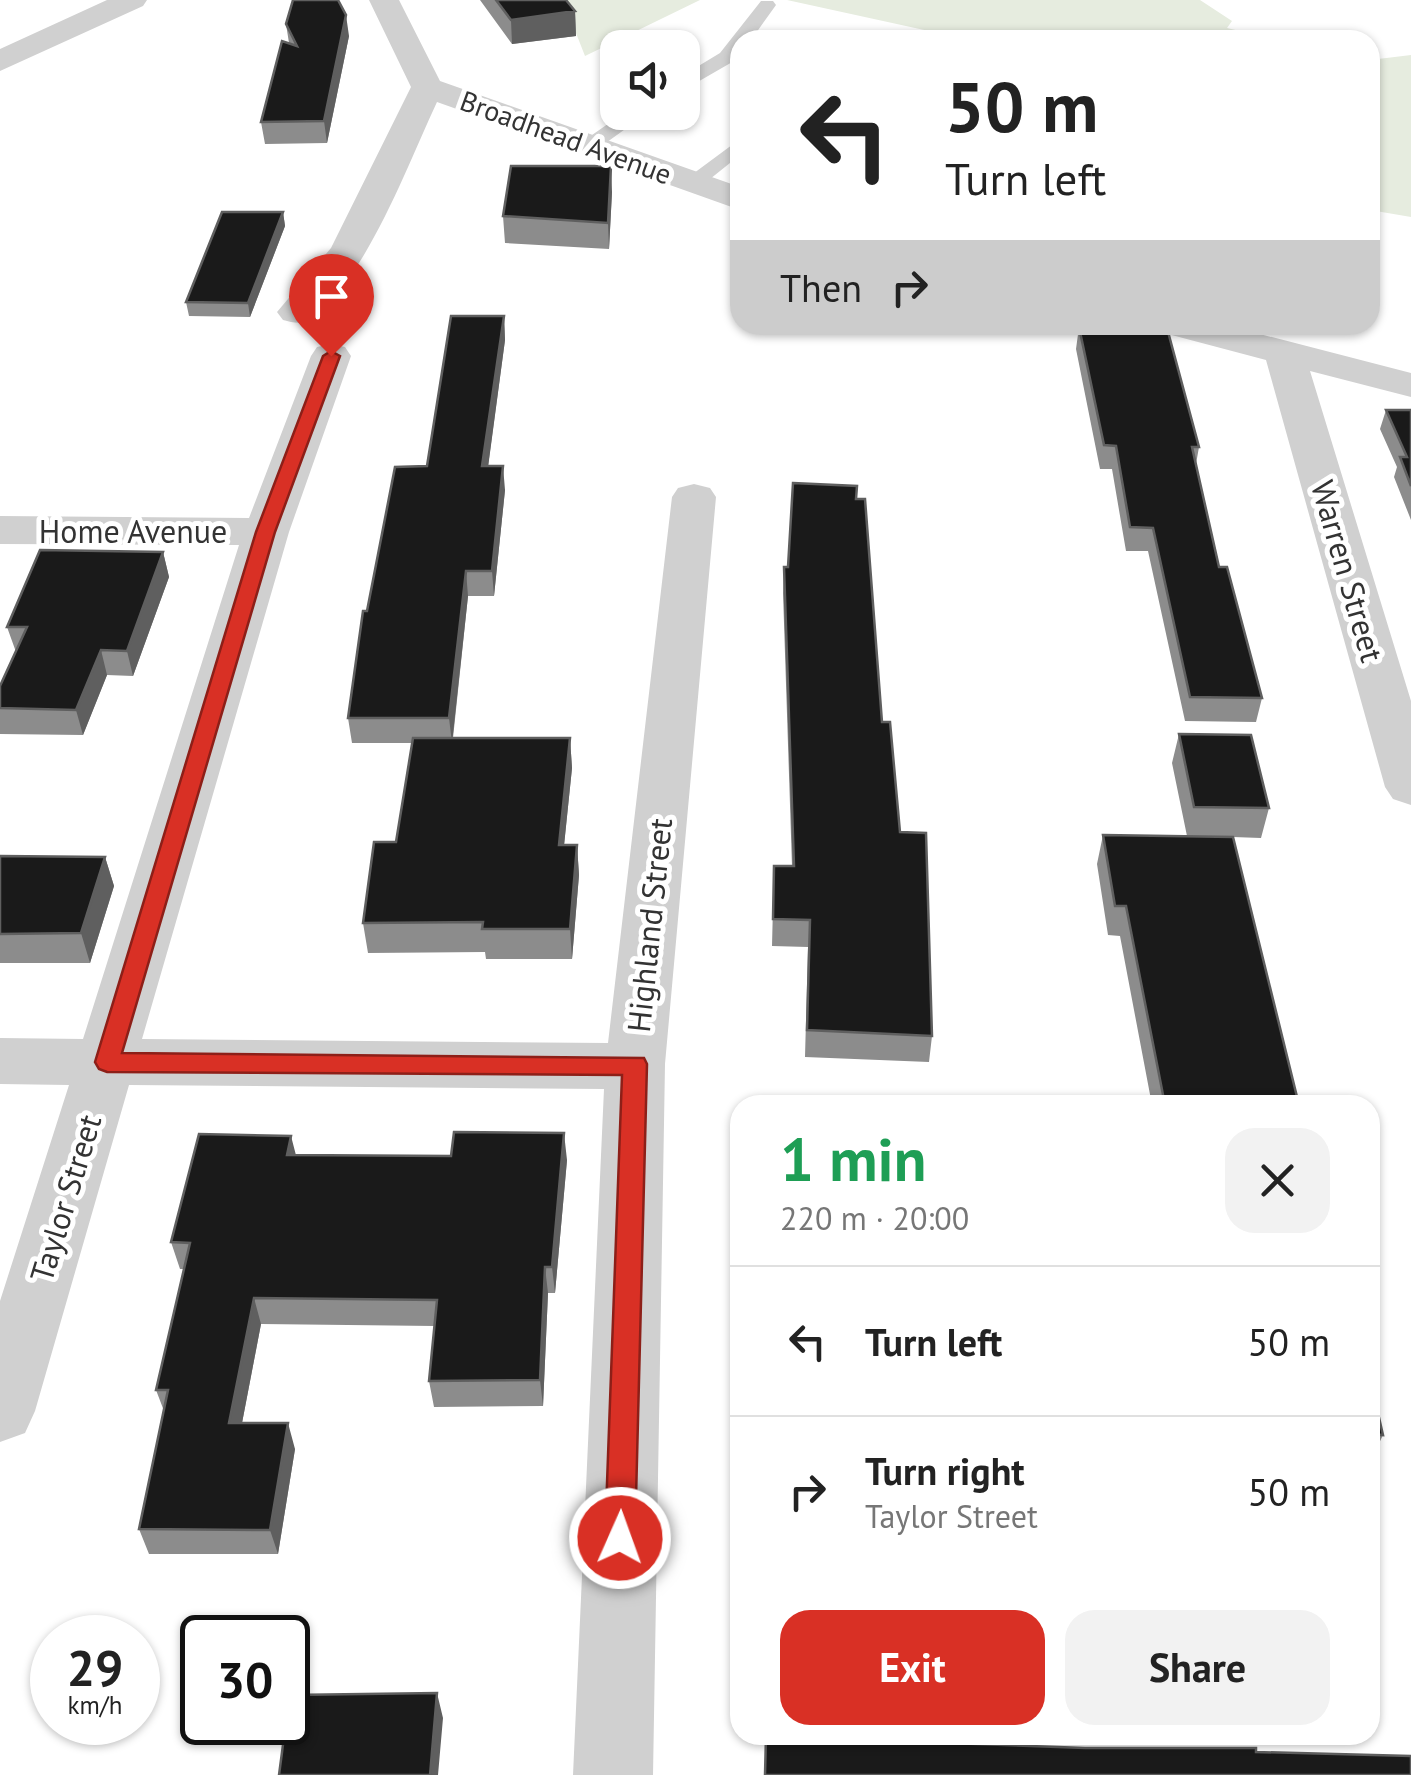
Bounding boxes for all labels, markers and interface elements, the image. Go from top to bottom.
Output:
map controls [600,30,700,130]
button: sound [600,30,700,130]
text: 50 m [945,61,1098,151]
icon: left [780,70,910,200]
street label: Broadhead Avenue [455,82,677,192]
text: Turn left [945,149,1106,207]
pin [289,254,374,357]
icon: right [882,260,937,315]
text: Then [780,263,862,312]
icon: arrive [304,269,359,324]
street label: Warren Street [1302,475,1394,667]
street label: Home Avenue [39,510,227,552]
street label: Highland Street [617,816,681,1034]
street label: Taylor Street [20,1109,110,1287]
text: 1 min [780,1120,926,1198]
button: close [1225,1128,1330,1233]
text: 220 m · 20:00 [780,1197,969,1239]
icon: left [780,1314,835,1369]
text: Turn left [865,1317,1002,1366]
text: 50 m [1248,1317,1330,1366]
text: Turn right [865,1446,1025,1495]
icon: right [780,1464,835,1519]
text: 50 m [1248,1467,1330,1516]
position arrow [568,1486,672,1590]
text: Taylor Street [865,1495,1038,1537]
button: Exit [780,1610,1045,1725]
button: Share [1065,1610,1330,1725]
speed limit sign: 30 [180,1615,310,1745]
text: 29 [67,1635,123,1700]
text: km/h [68,1689,122,1721]

